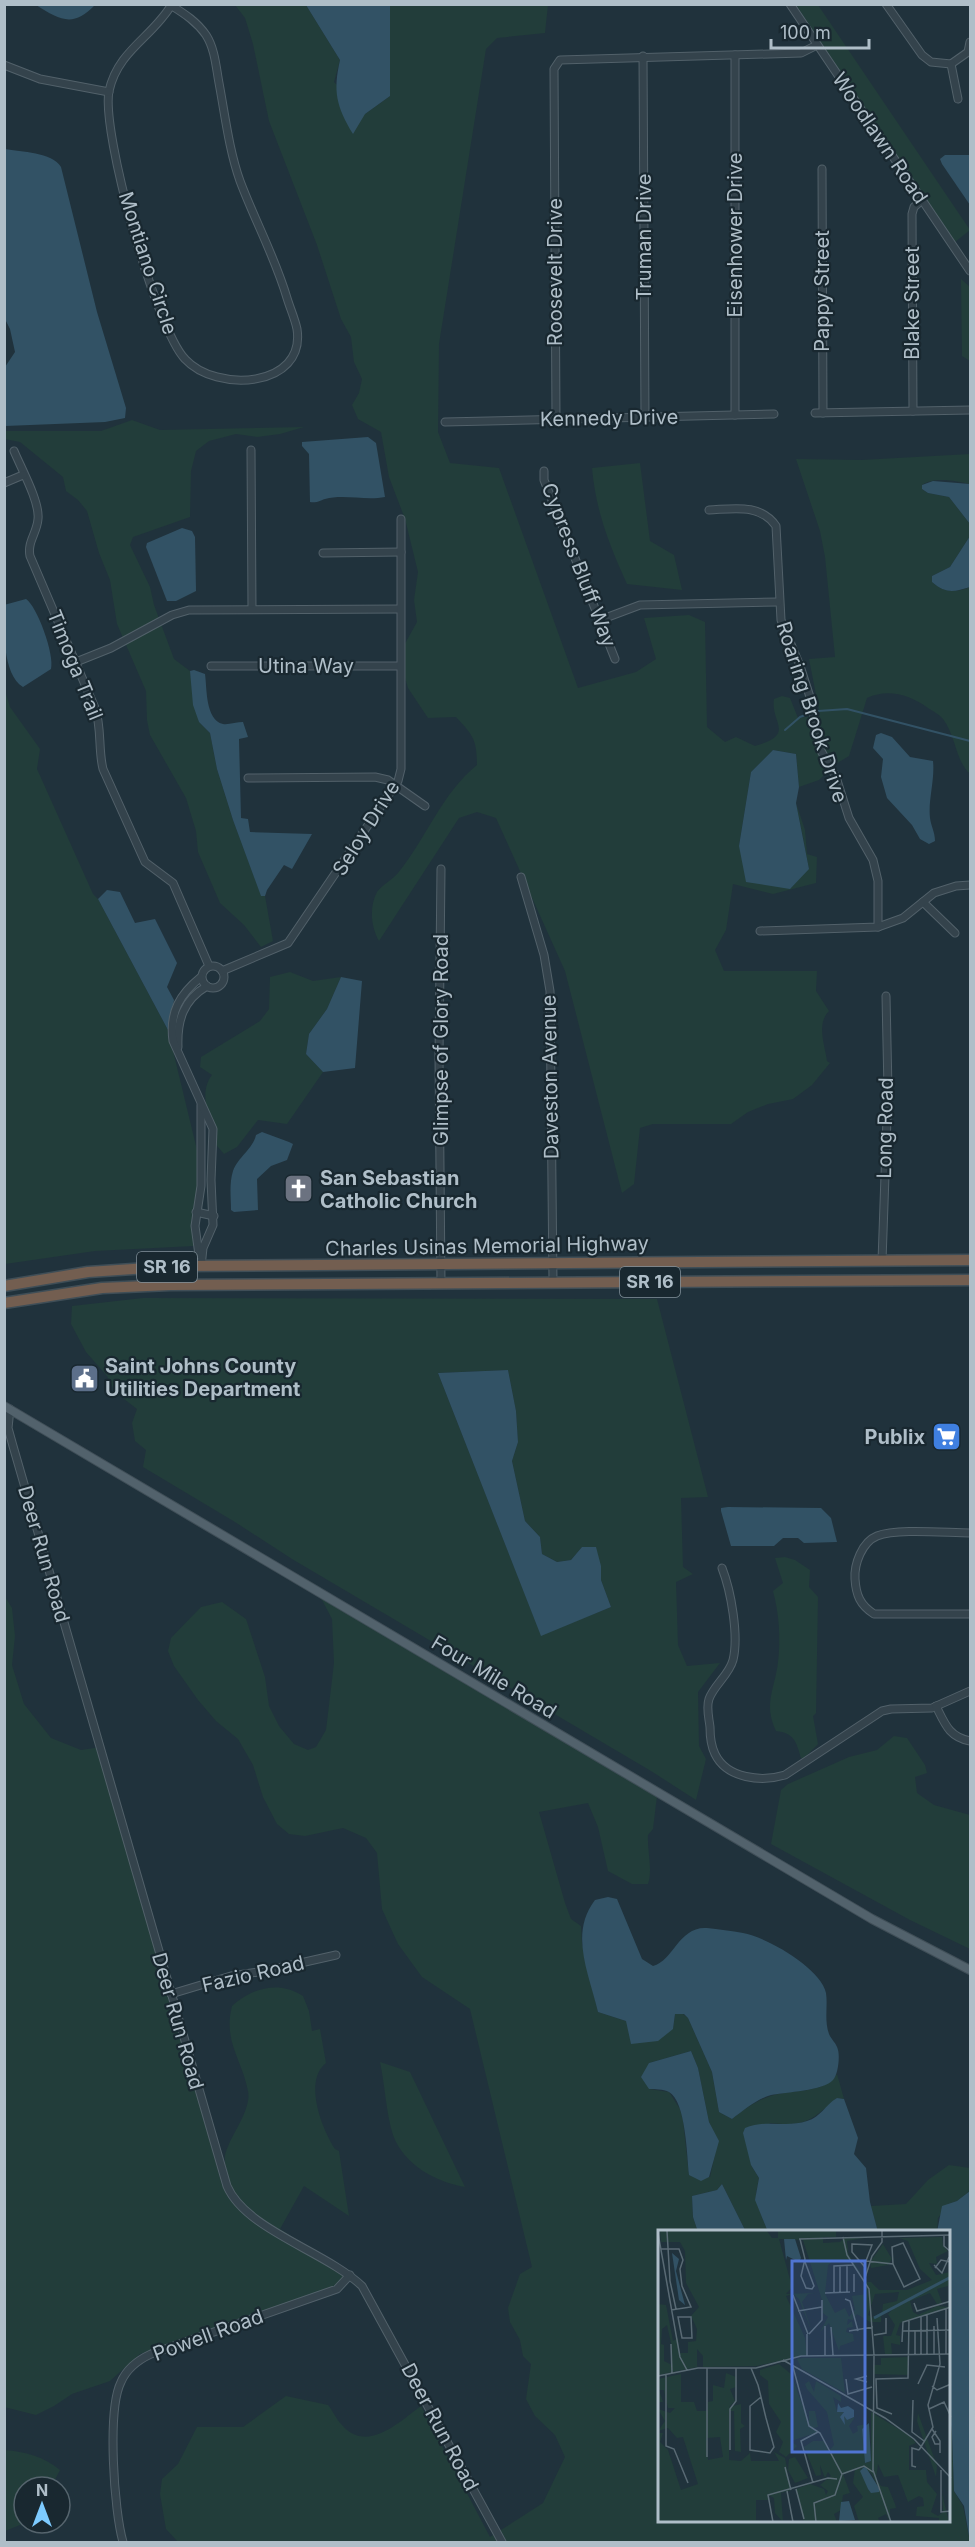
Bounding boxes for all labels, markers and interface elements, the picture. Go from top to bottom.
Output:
scale bar [771,12,868,50]
text: 100 m [780,22,831,43]
street label: Woodlawn Road [827,68,933,208]
street label: Eisenhower Drive [723,153,747,317]
street label: Truman Drive [632,174,656,300]
street label: Montiano Circle [114,189,182,337]
street label: Roosevelt Drive [543,198,567,346]
street label: Pappy Street [810,230,834,352]
street label: Blake Street [900,246,924,360]
street label: Kennedy Drive [540,405,678,431]
street label: Cypress Bluff Way [537,479,621,651]
street label: Timoga Trail [42,606,108,724]
street label: Roaring Brook Drive [771,618,853,806]
street label: Utina Way [258,654,354,678]
street label: Seloy Drive [327,776,405,880]
street label: Glimpse of Glory Road [429,934,453,1146]
street label: Daveston Avenue [537,995,563,1159]
street label: Long Road [872,1077,898,1179]
place label: San Sebastian Catholic Church [320,1166,477,1213]
church icon: San Sebastian Catholic Church [283,1173,315,1205]
street label: Charles Usinas Memorial Highway [325,1231,649,1261]
road number: SR 16 [137,1252,197,1282]
road number: SR 16 [620,1267,680,1297]
place label: Saint Johns County Utilities Department [105,1354,300,1401]
public building icon: Saint Johns County Utilities Department [68,1362,100,1394]
supermarket icon: Publix [930,1421,962,1453]
place label: Publix [865,1425,925,1449]
street label: Deer Run Road [13,1483,75,1625]
street label: Four Mile Road [427,1630,561,1724]
street label: Deer Run Road [147,1950,209,2092]
street label: Fazio Road [199,1951,307,1997]
inset map [658,2230,951,2523]
street label: Powell Road [150,2304,266,2366]
street label: Deer Run Road [396,2359,484,2495]
north arrow [12,2475,72,2535]
text: N [36,2480,48,2500]

